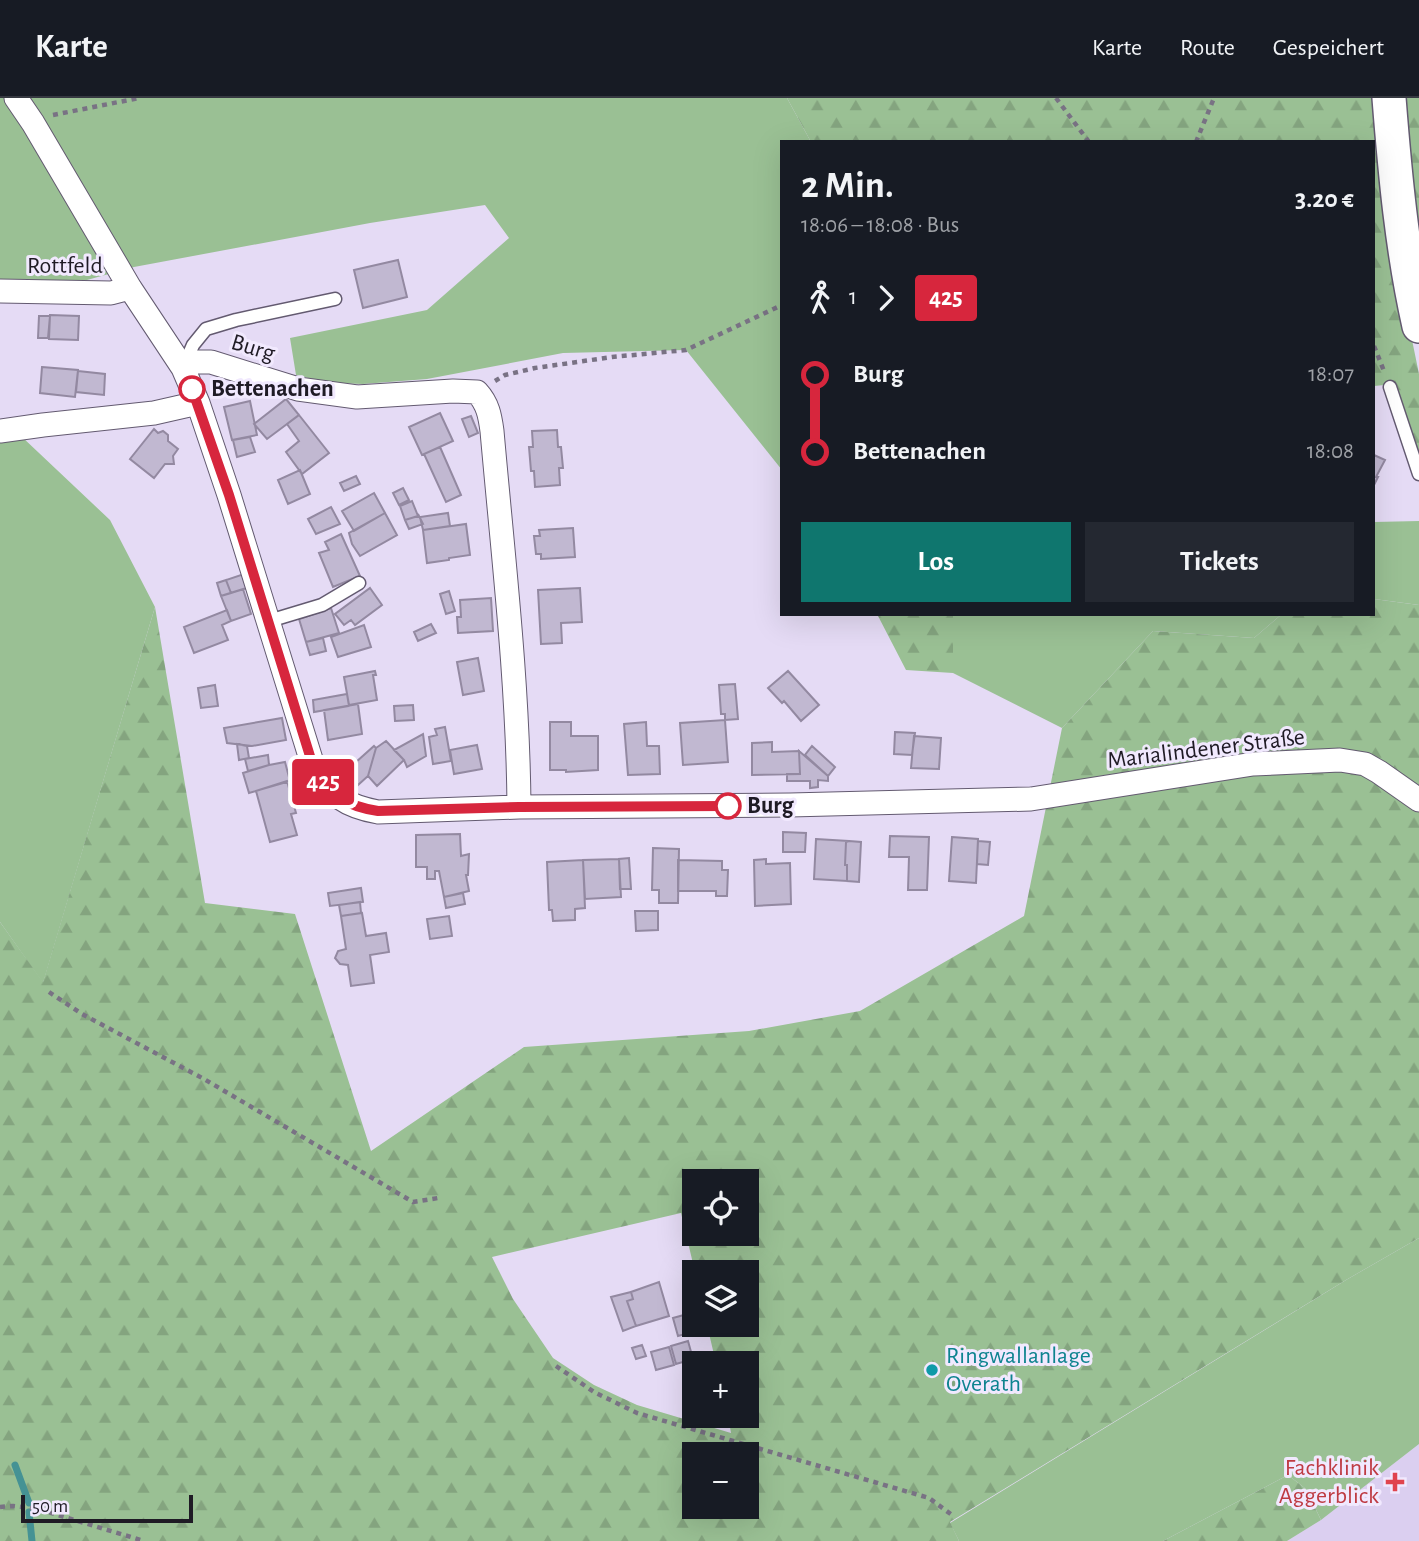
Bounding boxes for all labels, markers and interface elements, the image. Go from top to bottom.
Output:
text: Karte [35,31,108,64]
text: Karte [1092,36,1142,60]
text: Route [1180,36,1235,60]
text: Gespeichert [1273,36,1384,60]
text: 2 Min. [801,167,894,205]
text: 3.20 € [1295,186,1354,212]
text: 18:06 – 18:08 · Bus [801,214,959,237]
street label: Rottfeld [27,254,103,278]
icon: walk [801,279,839,317]
icon: forward [867,279,905,317]
text: 1 [849,286,857,309]
text: 425 [929,286,963,310]
street label: Burg [228,330,278,366]
text: Burg [853,361,903,387]
text: 18:07 [1308,363,1354,386]
marker: Bettenachen [179,376,205,402]
place label: Bettenachen [211,377,334,401]
text: Bettenachen [853,438,986,464]
text: 18:08 [1307,440,1354,463]
button: Los [801,522,1071,602]
button: Tickets [1085,522,1354,602]
street label: Marialindener Straße [1106,725,1306,773]
line badge: 425 [283,759,363,805]
text: 425 [306,770,340,794]
marker: Burg [715,793,741,819]
place label: Burg [747,794,795,818]
map controls [682,1169,759,1519]
button: locate [682,1169,759,1246]
button: layers [682,1260,759,1337]
place label: Ringwallanlage Overath [946,1344,1091,1396]
button: + [682,1351,759,1428]
marker: Ringwallanlage Overath [924,1362,940,1378]
button: − [682,1442,759,1519]
place label: Fachklinik Aggerblick [1279,1456,1379,1508]
marker: Fachklinik Aggerblick [1385,1472,1405,1492]
scale bar [21,1492,192,1524]
text: 50 m [32,1497,68,1516]

